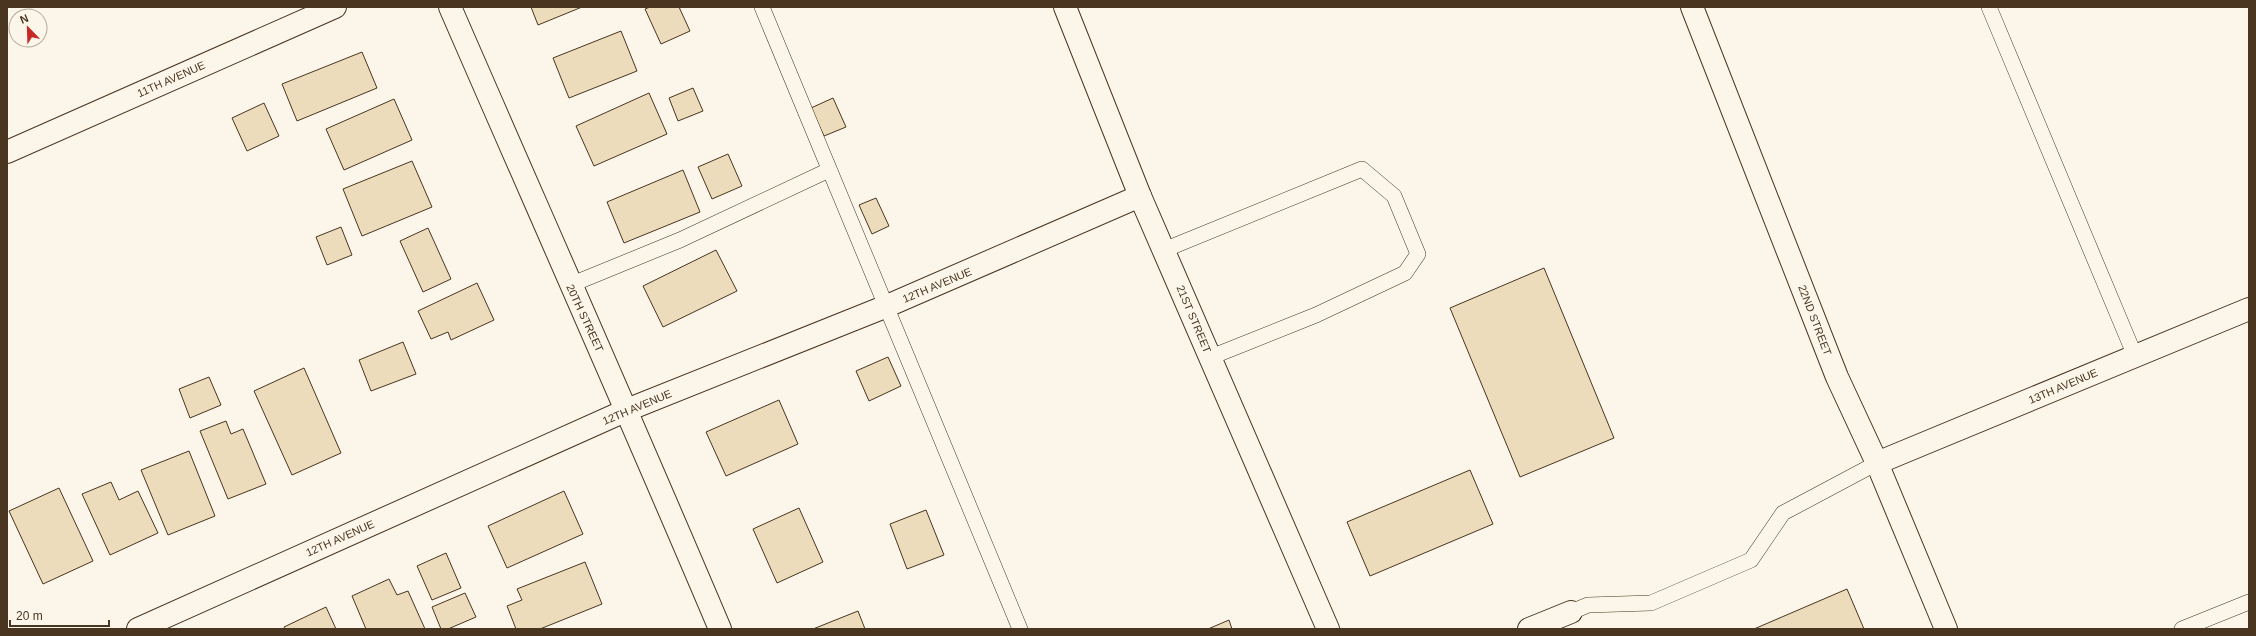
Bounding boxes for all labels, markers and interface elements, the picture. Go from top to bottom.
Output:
north arrow [8,8,48,48]
text: N [18,12,30,26]
street label: 11TH AVENUE [135,59,207,99]
street label: 12TH AVENUE [901,265,973,305]
street label: 20TH STREET [564,282,606,354]
street label: 21ST STREET [1174,283,1214,355]
street label: 22ND STREET [1796,283,1834,357]
street label: 13TH AVENUE [2027,366,2099,406]
street label: 12TH AVENUE [601,387,673,427]
street label: 12TH AVENUE [304,518,376,558]
scale bar [10,602,109,628]
text: 20 m [16,609,43,623]

